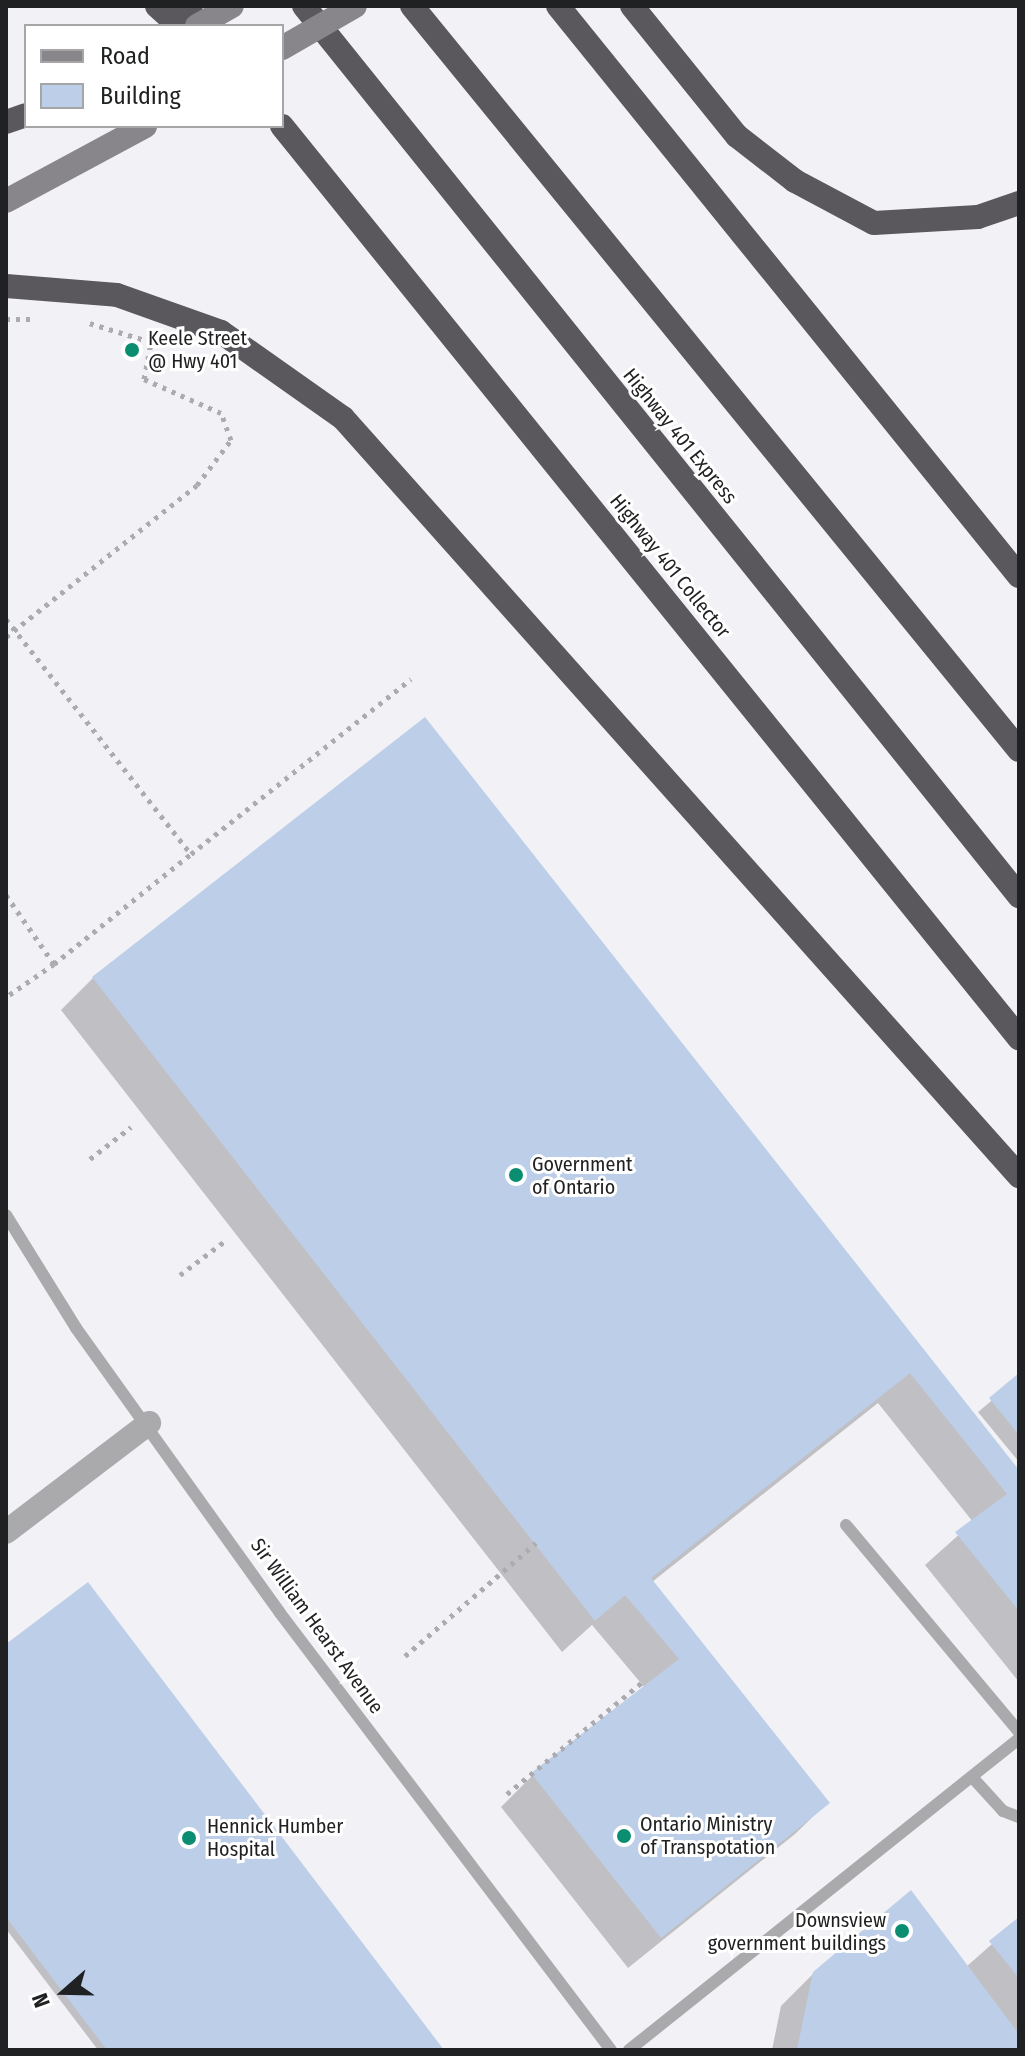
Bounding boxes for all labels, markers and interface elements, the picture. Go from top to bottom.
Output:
legend [24,24,284,128]
text: Road [100,42,150,70]
text: Building [100,82,181,110]
place label: Keele Street @ Hwy 401 [148,326,247,373]
marker: Keele Street @ Hwy 401 [123,341,141,359]
street label: Highway 401 Express [618,364,742,508]
street label: Highway 401 Collector [605,489,735,643]
place label: Government of Ontario [532,1152,632,1199]
marker: Government of Ontario [507,1166,525,1184]
street label: Sir William Hearst Avenue [245,1534,389,1718]
place label: Ontario Ministry of Transpotation [640,1812,775,1859]
place label: Hennick Humber Hospital [207,1814,343,1861]
marker: Hennick Humber Hospital [178,1827,200,1849]
marker: Ontario Ministry of Transpotation [615,1827,633,1845]
place label: Downsview government buildings [708,1908,886,1955]
marker: Downsview government buildings [893,1922,911,1940]
north arrow [24,1952,104,2032]
text: N [26,1990,56,2011]

